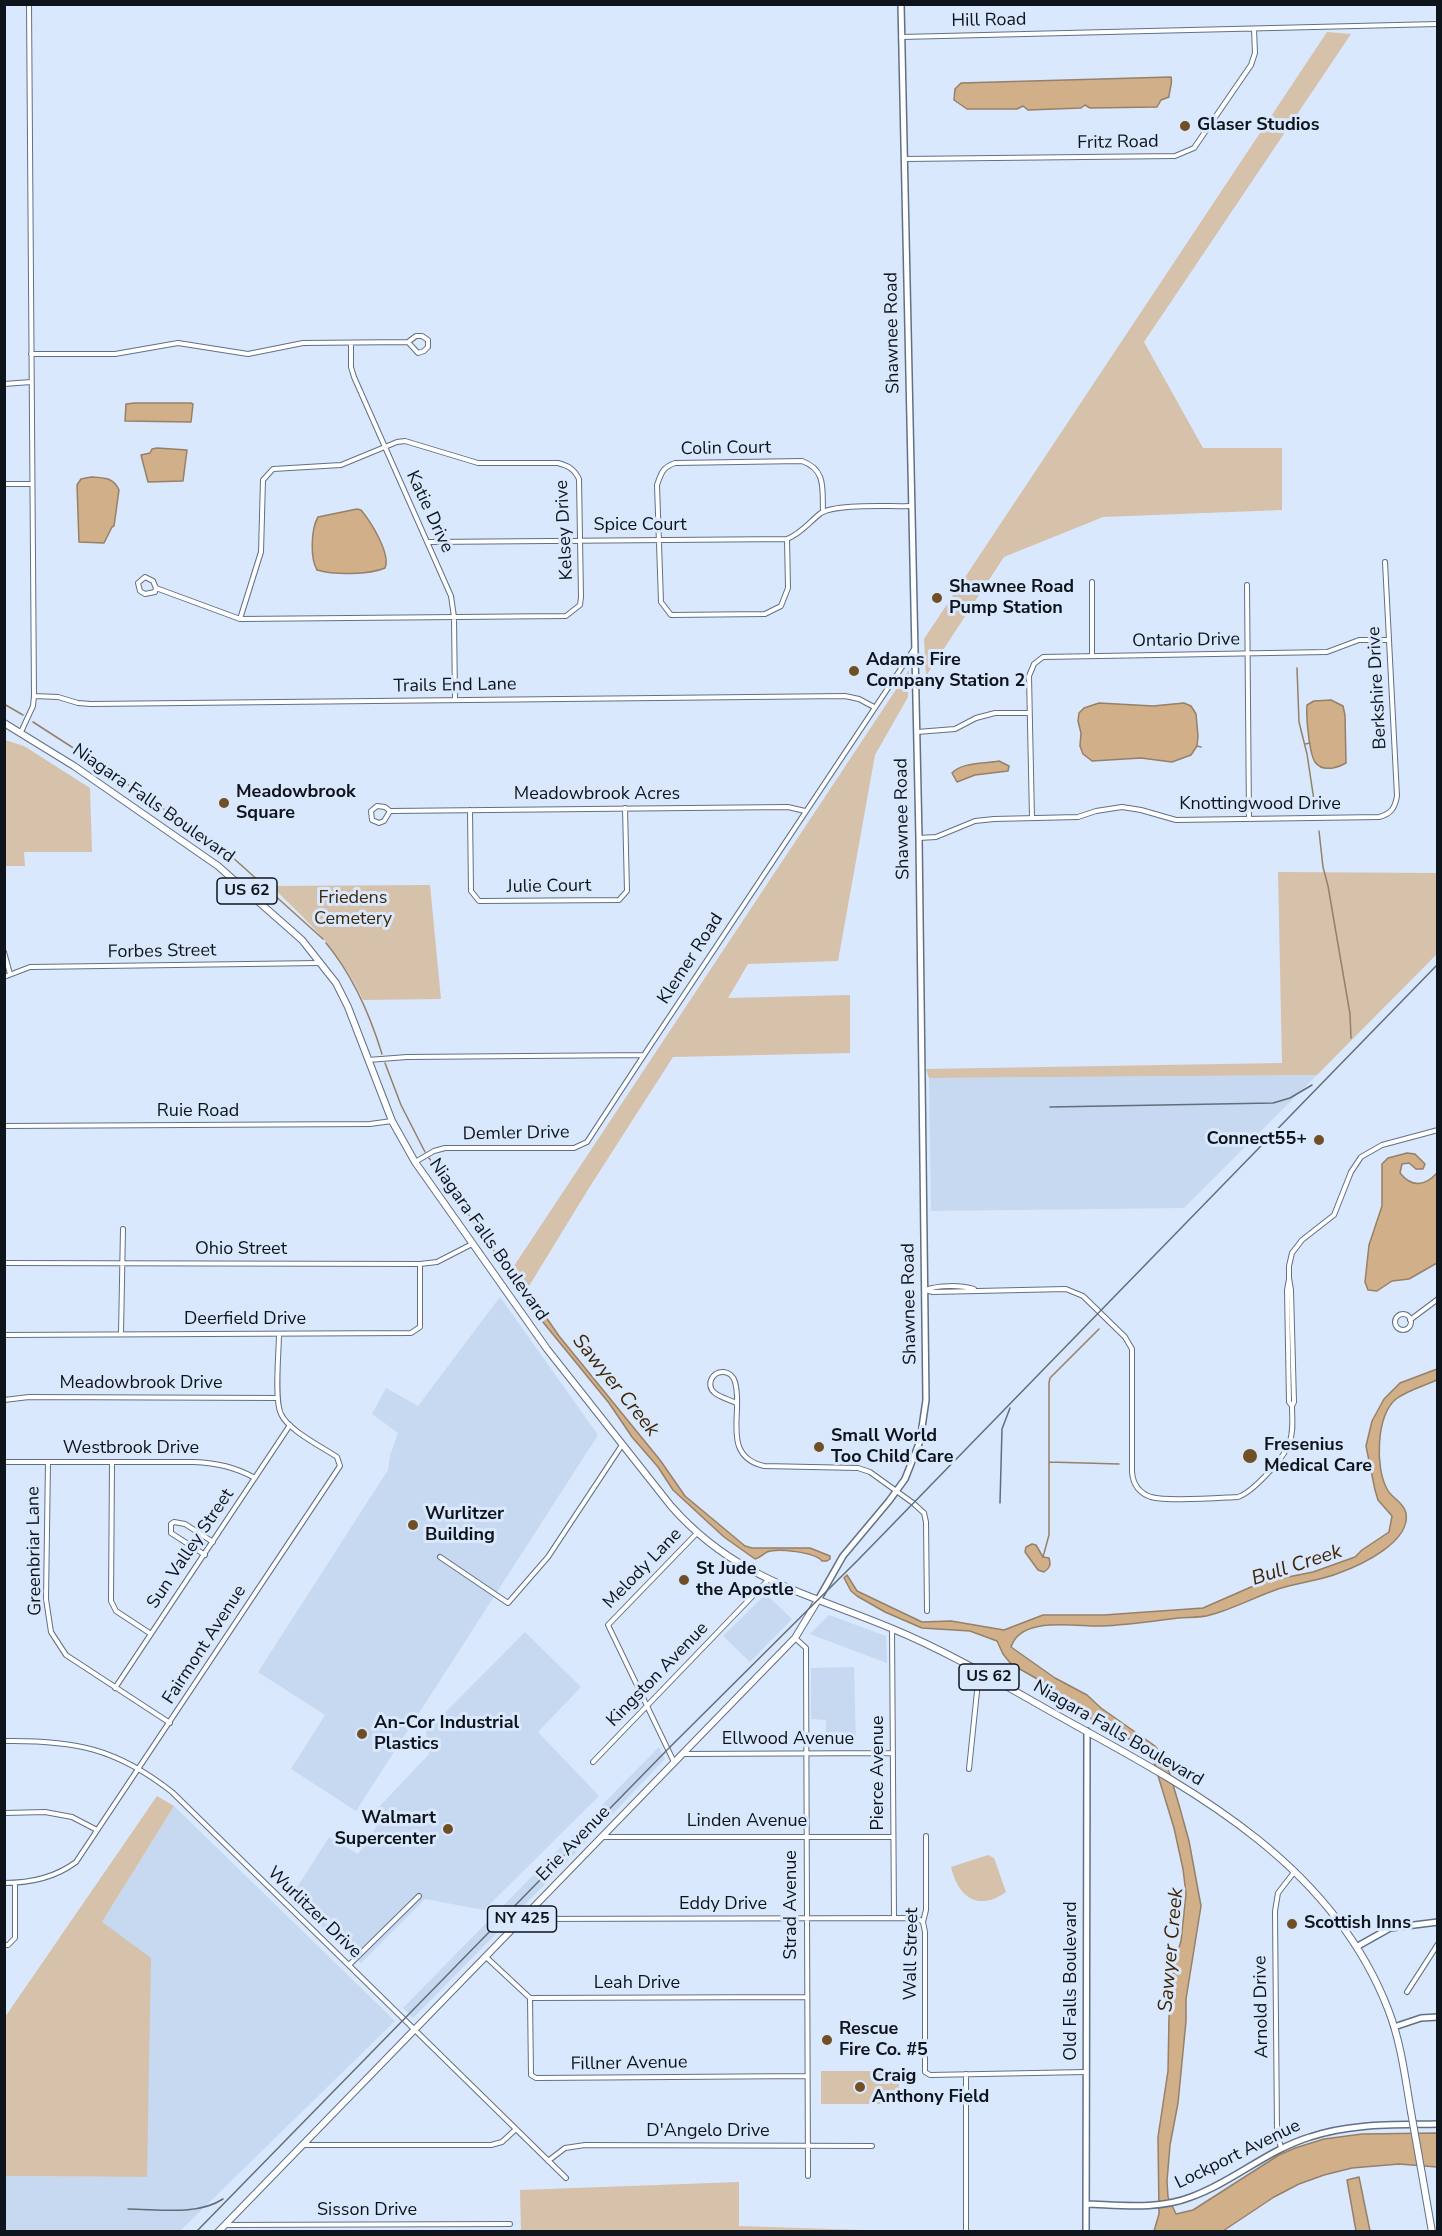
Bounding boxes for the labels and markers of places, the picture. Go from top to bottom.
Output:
place label: Glaser Studios [1197,115,1319,137]
marker: Glaser Studios [1178,119,1192,133]
place label: Shawnee Road Pump Station [949,577,1074,620]
marker: Shawnee Road Pump Station [930,591,944,605]
place label: Adams Fire Company Station 2 [866,650,1025,692]
marker: Adams Fire Company Station 2 [847,664,861,678]
place label: Meadowbrook Square [236,782,356,824]
marker: Meadowbrook Square [217,796,231,810]
place label: Connect55+ [1206,1129,1307,1151]
marker: Connect55+ [1312,1133,1326,1147]
place label: Small World Too Child Care [831,1426,953,1468]
place label: Fresenius Medical Care [1264,1435,1372,1478]
marker: Small World Too Child Care [812,1440,826,1454]
marker: Fresenius Medical Care [1241,1447,1259,1465]
place label: Wurlitzer Building [425,1504,504,1546]
marker: Wurlitzer Building [406,1518,420,1532]
place label: St Jude the Apostle [696,1559,794,1602]
marker: St Jude the Apostle [677,1573,691,1587]
place label: An-Cor Industrial Plastics [374,1713,519,1756]
marker: An-Cor Industrial Plastics [355,1727,369,1741]
place label: Walmart Supercenter [335,1808,436,1850]
marker: Walmart Supercenter [441,1822,455,1836]
place label: Scottish Inns [1304,1913,1411,1935]
marker: Scottish Inns [1285,1917,1299,1931]
place label: Rescue Fire Co. #5 [839,2019,928,2062]
marker: Rescue Fire Co. #5 [820,2033,834,2047]
place label: Craig Anthony Field [872,2066,989,2108]
marker: Craig Anthony Field [853,2080,867,2094]

